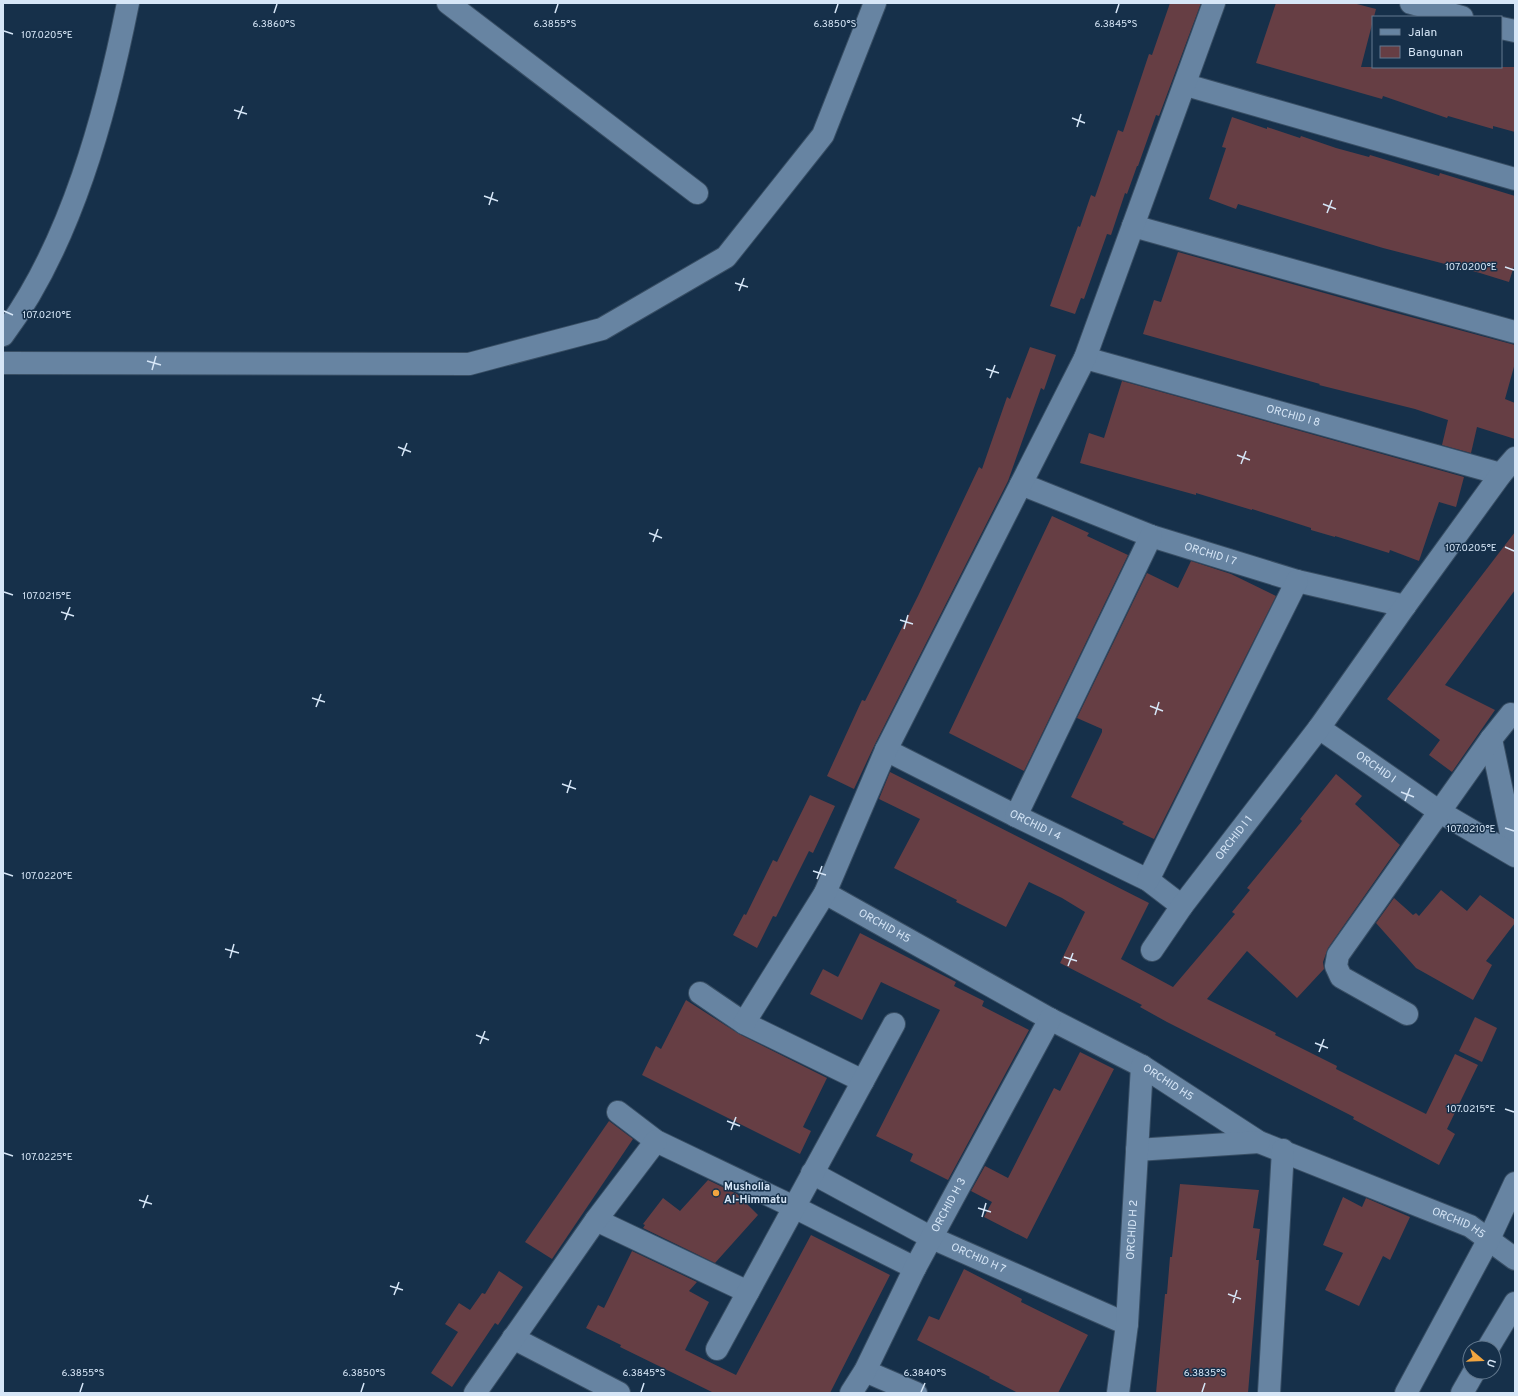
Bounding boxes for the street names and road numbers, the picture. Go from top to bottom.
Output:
street label: ORCHID I 8 [1264,402,1322,430]
street label: ORCHID I 7 [1182,540,1238,569]
street label: ORCHID I [1353,748,1399,786]
street label: ORCHID I 4 [1007,807,1063,844]
street label: ORCHID I 1 [1213,813,1256,863]
street label: ORCHID H5 [856,906,913,946]
street label: ORCHID H5 [1140,1061,1196,1104]
street label: ORCHID H 3 [929,1175,969,1235]
street label: ORCHID H 2 [1124,1199,1141,1260]
street label: ORCHID H5 [1430,1204,1488,1242]
street label: ORCHID H 7 [949,1240,1008,1277]

